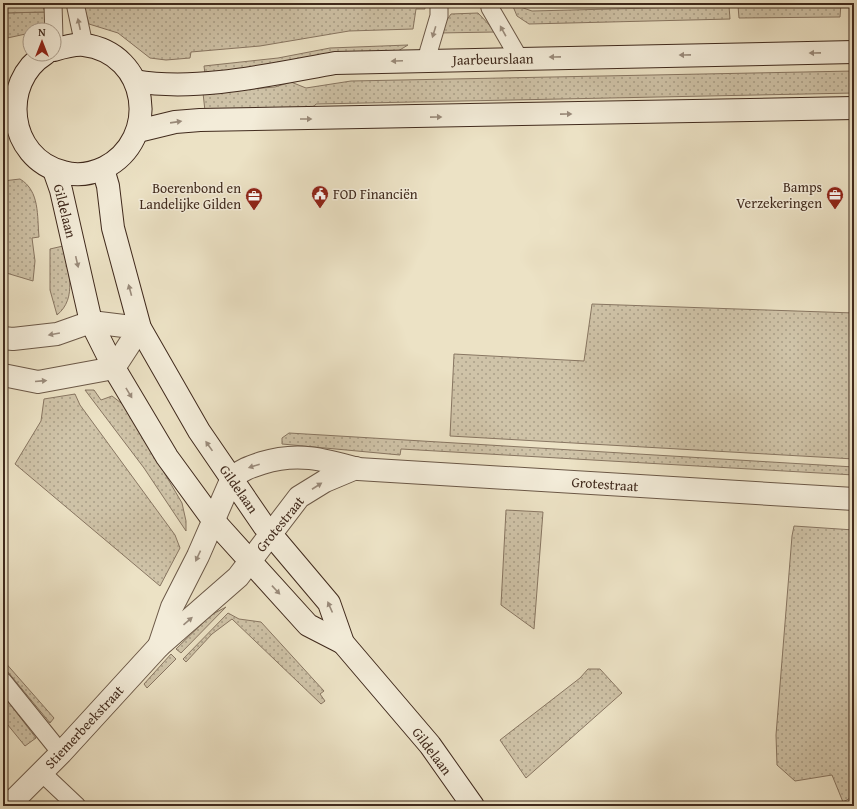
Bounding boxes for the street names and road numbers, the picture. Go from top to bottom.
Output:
street label: Jaarbeurslaan [450,48,534,70]
street label: Gildelaan [49,182,81,240]
street label: Gildelaan [215,461,263,517]
street label: Grotestraat [571,472,639,496]
street label: Grotestraat [251,492,309,556]
street label: Stiemerbeekstraat [40,681,128,773]
street label: Gildelaan [407,723,457,779]

